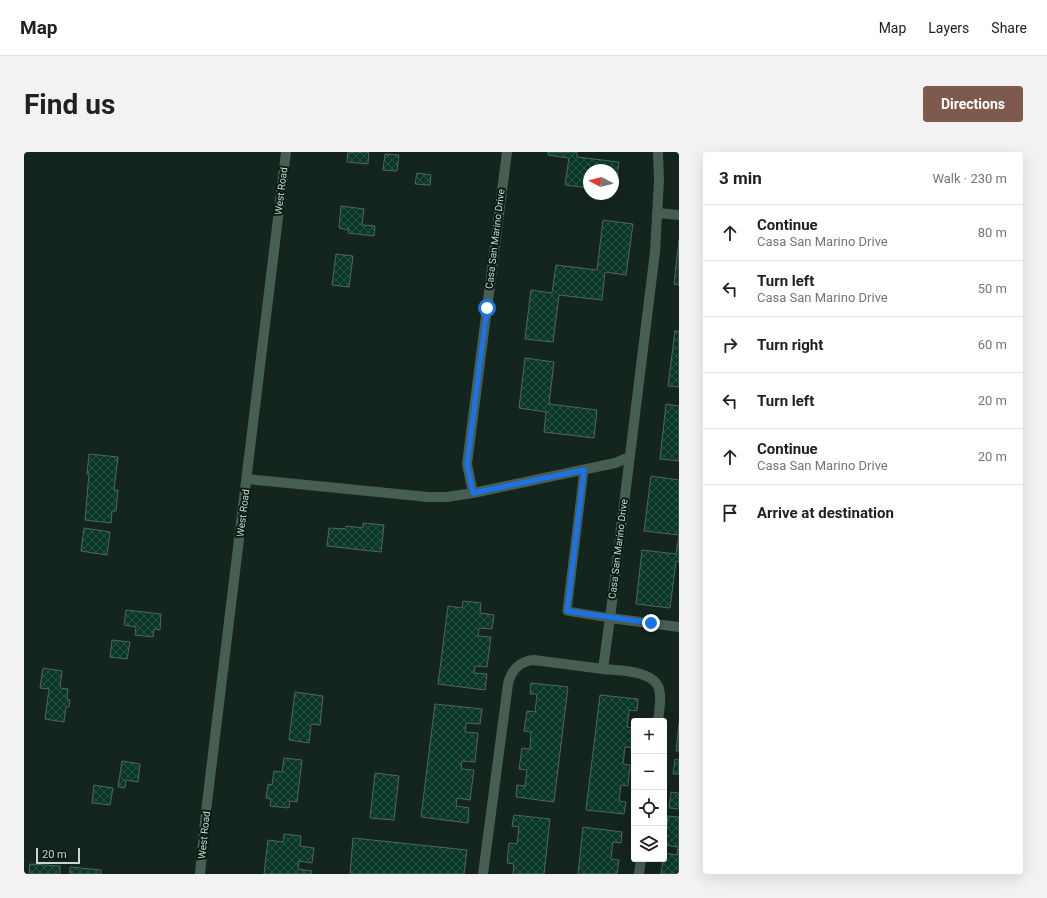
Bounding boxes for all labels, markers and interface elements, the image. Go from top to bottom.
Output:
text: Map [20,16,58,39]
text: Map [879,20,906,36]
text: Layers [928,20,969,36]
text: Share [991,20,1027,36]
button: Directions [923,86,1023,122]
text: Find us [24,88,115,121]
north arrow [583,164,619,200]
street label: West Road [273,167,289,215]
text: 3 min [719,168,762,188]
text: Walk · 230 m [932,171,1007,186]
street label: Casa San Marino Drive [483,188,507,290]
text: Continue [757,216,818,234]
icon: ahead [719,222,741,244]
text: 80 m [978,225,1007,240]
text: Casa San Marino Drive [757,234,888,249]
text: Turn left [757,272,814,290]
icon: left [719,278,741,300]
text: 50 m [978,281,1007,296]
text: Casa San Marino Drive [757,290,888,305]
route start [478,299,496,317]
icon: right [719,334,741,356]
text: Turn right [757,336,823,354]
text: 60 m [978,337,1007,352]
icon: left [719,390,741,412]
text: Turn left [757,392,814,410]
text: 20 m [978,393,1007,408]
text: Continue [757,440,818,458]
icon: ahead [719,446,741,468]
text: 20 m [978,449,1007,464]
text: Casa San Marino Drive [757,458,888,473]
street label: West Road [235,489,251,537]
street label: Casa San Marino Drive [606,498,630,600]
icon: arrive [719,502,741,524]
text: Arrive at destination [757,504,894,522]
route end [642,614,660,632]
map controls [631,718,667,862]
button: + [631,718,667,754]
button: − [631,754,667,790]
button: locate [631,790,667,826]
street label: West Road [196,811,212,859]
button: layers [631,826,667,862]
scale bar [36,846,80,865]
text: 20 m [42,848,67,861]

